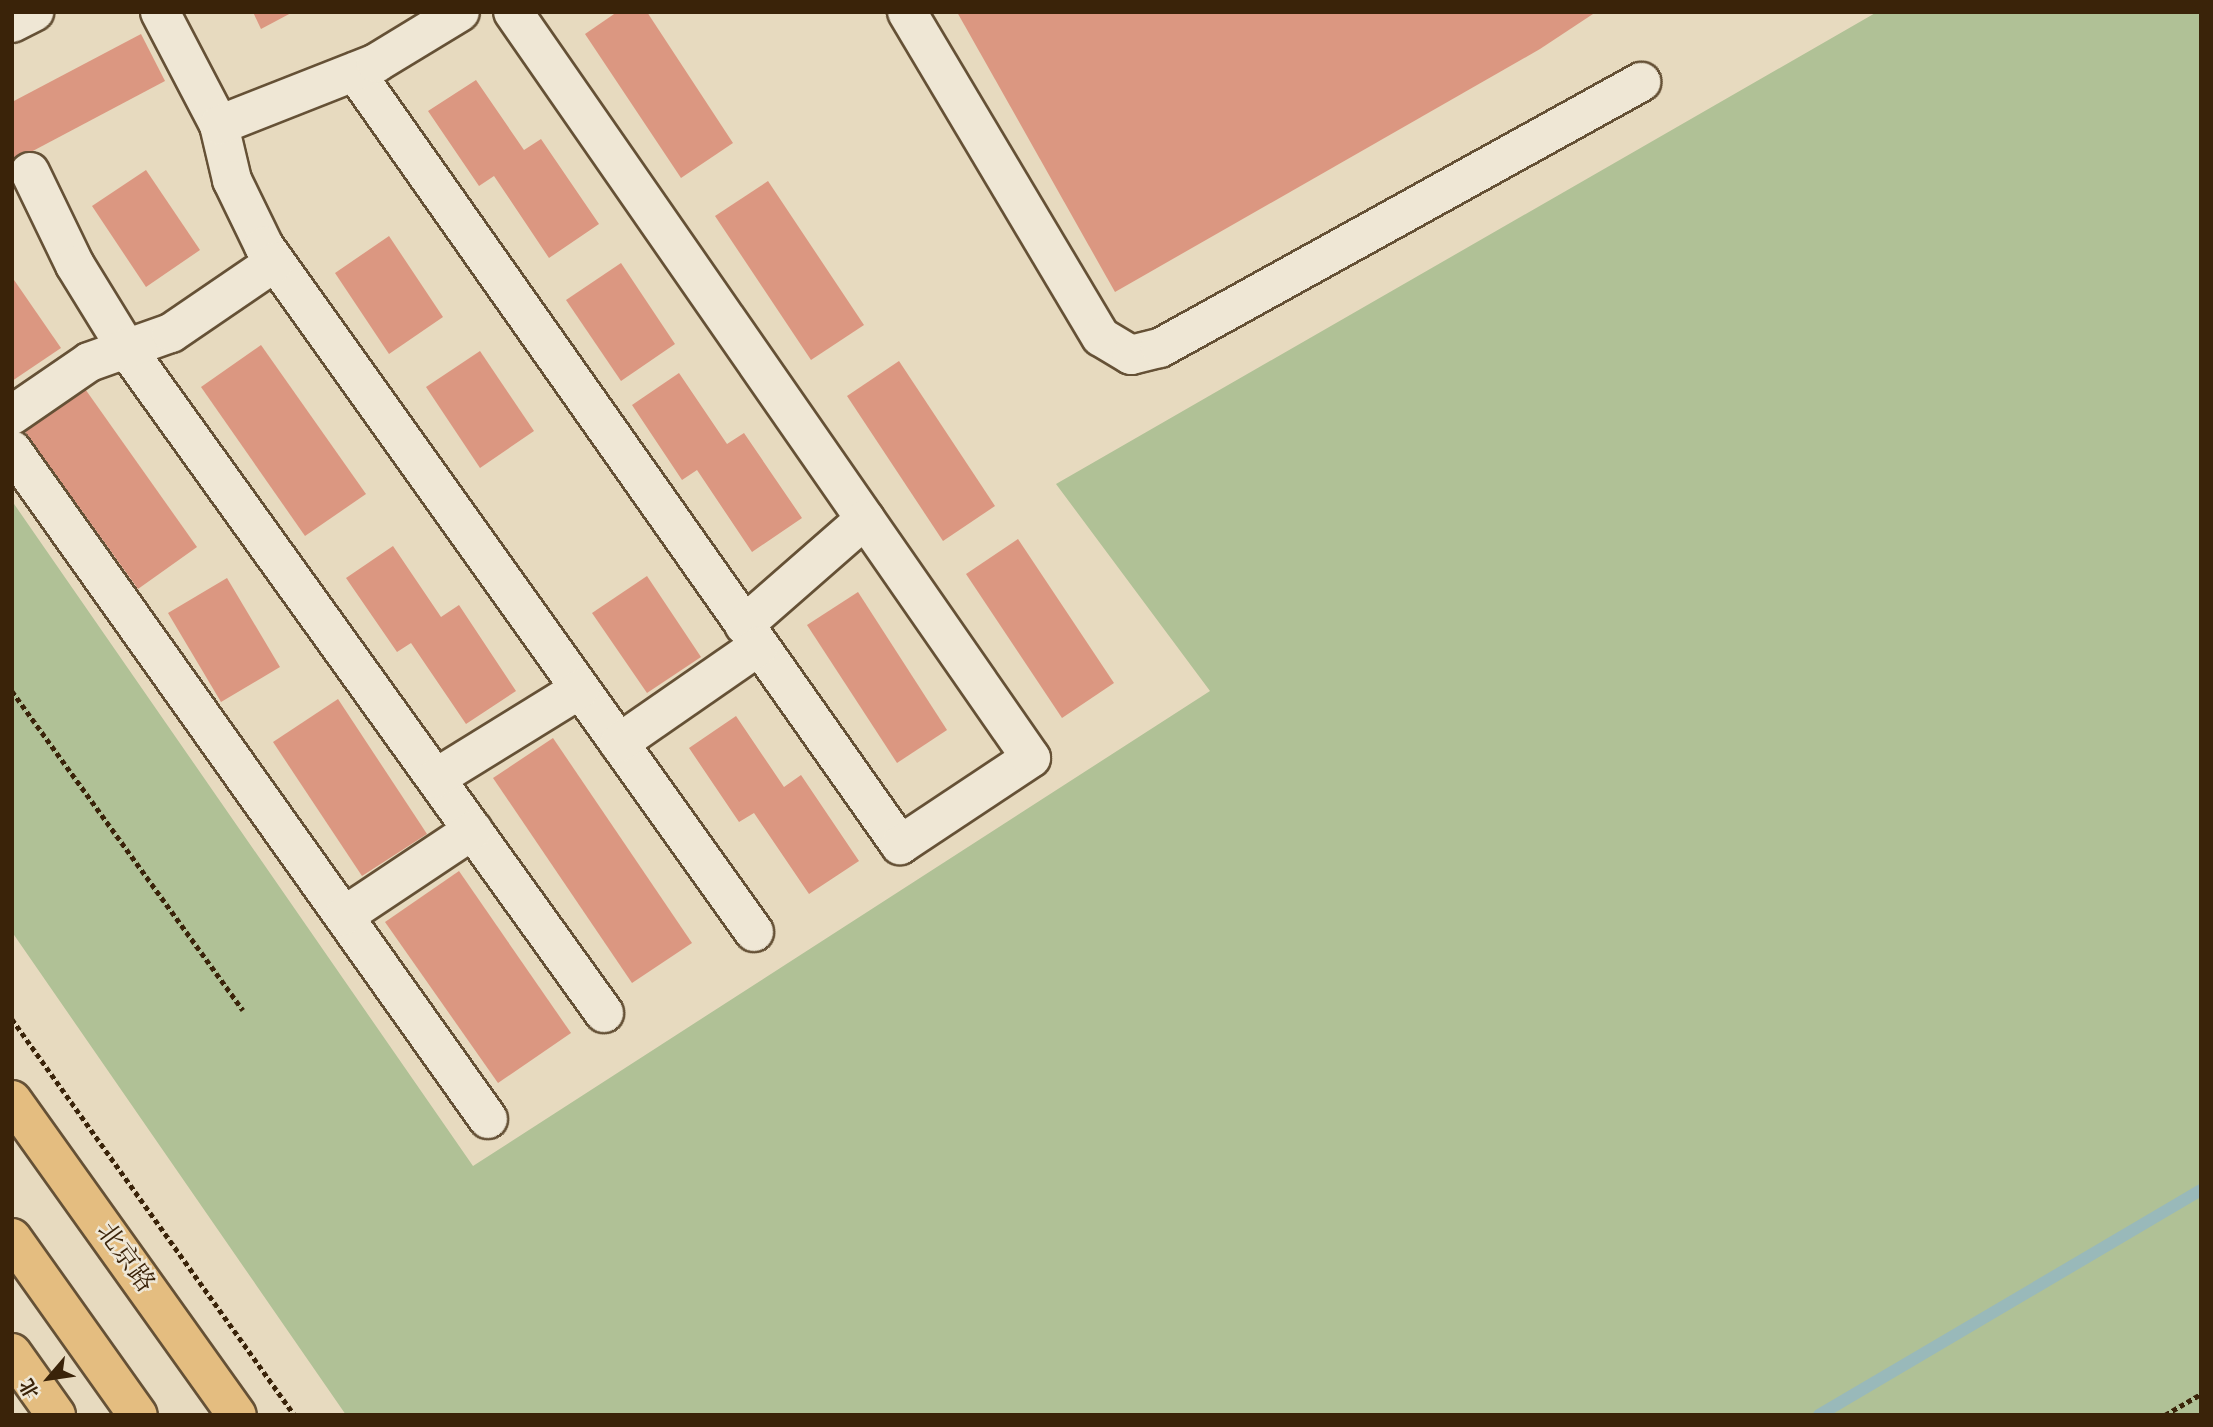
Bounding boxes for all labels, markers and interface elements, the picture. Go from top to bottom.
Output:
street label: 北京路 [89,1217,161,1299]
north arrow [14,1343,84,1413]
text: 北 [16,1374,46,1402]

